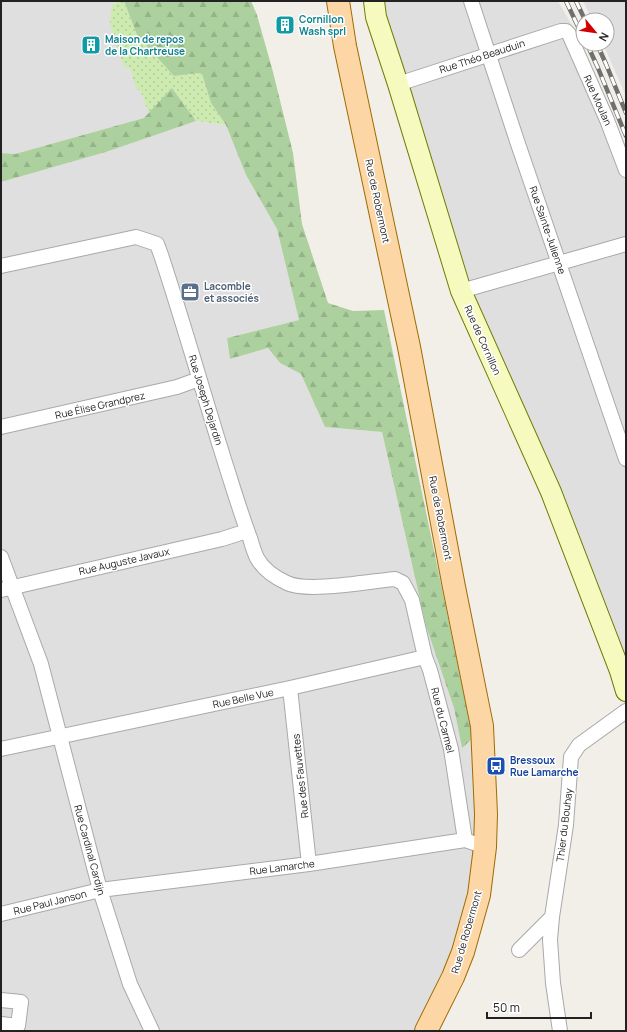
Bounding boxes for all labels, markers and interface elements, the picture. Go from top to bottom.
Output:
place label: Cornillon Wash sprl [299,12,346,38]
north arrow [575,12,615,52]
building icon: Cornillon Wash sprl [274,14,296,36]
text: N [596,30,613,44]
place label: Maison de repos de la Chartreuse [105,32,185,58]
building icon: Maison de repos de la Chartreuse [80,34,102,56]
street label: Rue Théo Beauduin [437,36,527,76]
street label: Rue Moulan [581,72,615,128]
street label: Rue de Robermont [362,158,394,244]
street label: Rue Sainte-Julienne [526,184,570,276]
place label: Lacomble et associés [204,279,260,305]
office icon: Lacomble et associés [179,281,201,303]
street label: Rue de Cornillon [461,303,505,377]
street label: Rue Joseph Dejardin [186,353,226,447]
street label: Rue Élise Grandprez [54,388,146,422]
street label: Rue de Robermont [426,475,456,561]
street label: Rue Auguste Javaux [77,544,171,578]
street label: Rue Belle Vue [211,685,275,711]
street label: Rue du Carmel [428,686,458,754]
street label: Rue des Fauvettes [289,733,311,819]
place label: Bressoux Rue Lamarche [510,753,579,779]
bus stop icon: Bressoux Rue Lamarche [485,755,507,777]
street label: Thier du Bouhay [553,787,576,863]
street label: Rue Cardinal Cardijn [71,803,109,897]
street label: Rue Lamarche [249,856,316,878]
street label: Rue Paul Janson [12,886,88,918]
street label: Rue de Robermont [447,889,485,975]
scale bar [487,994,591,1020]
text: 50 m [493,999,520,1016]

